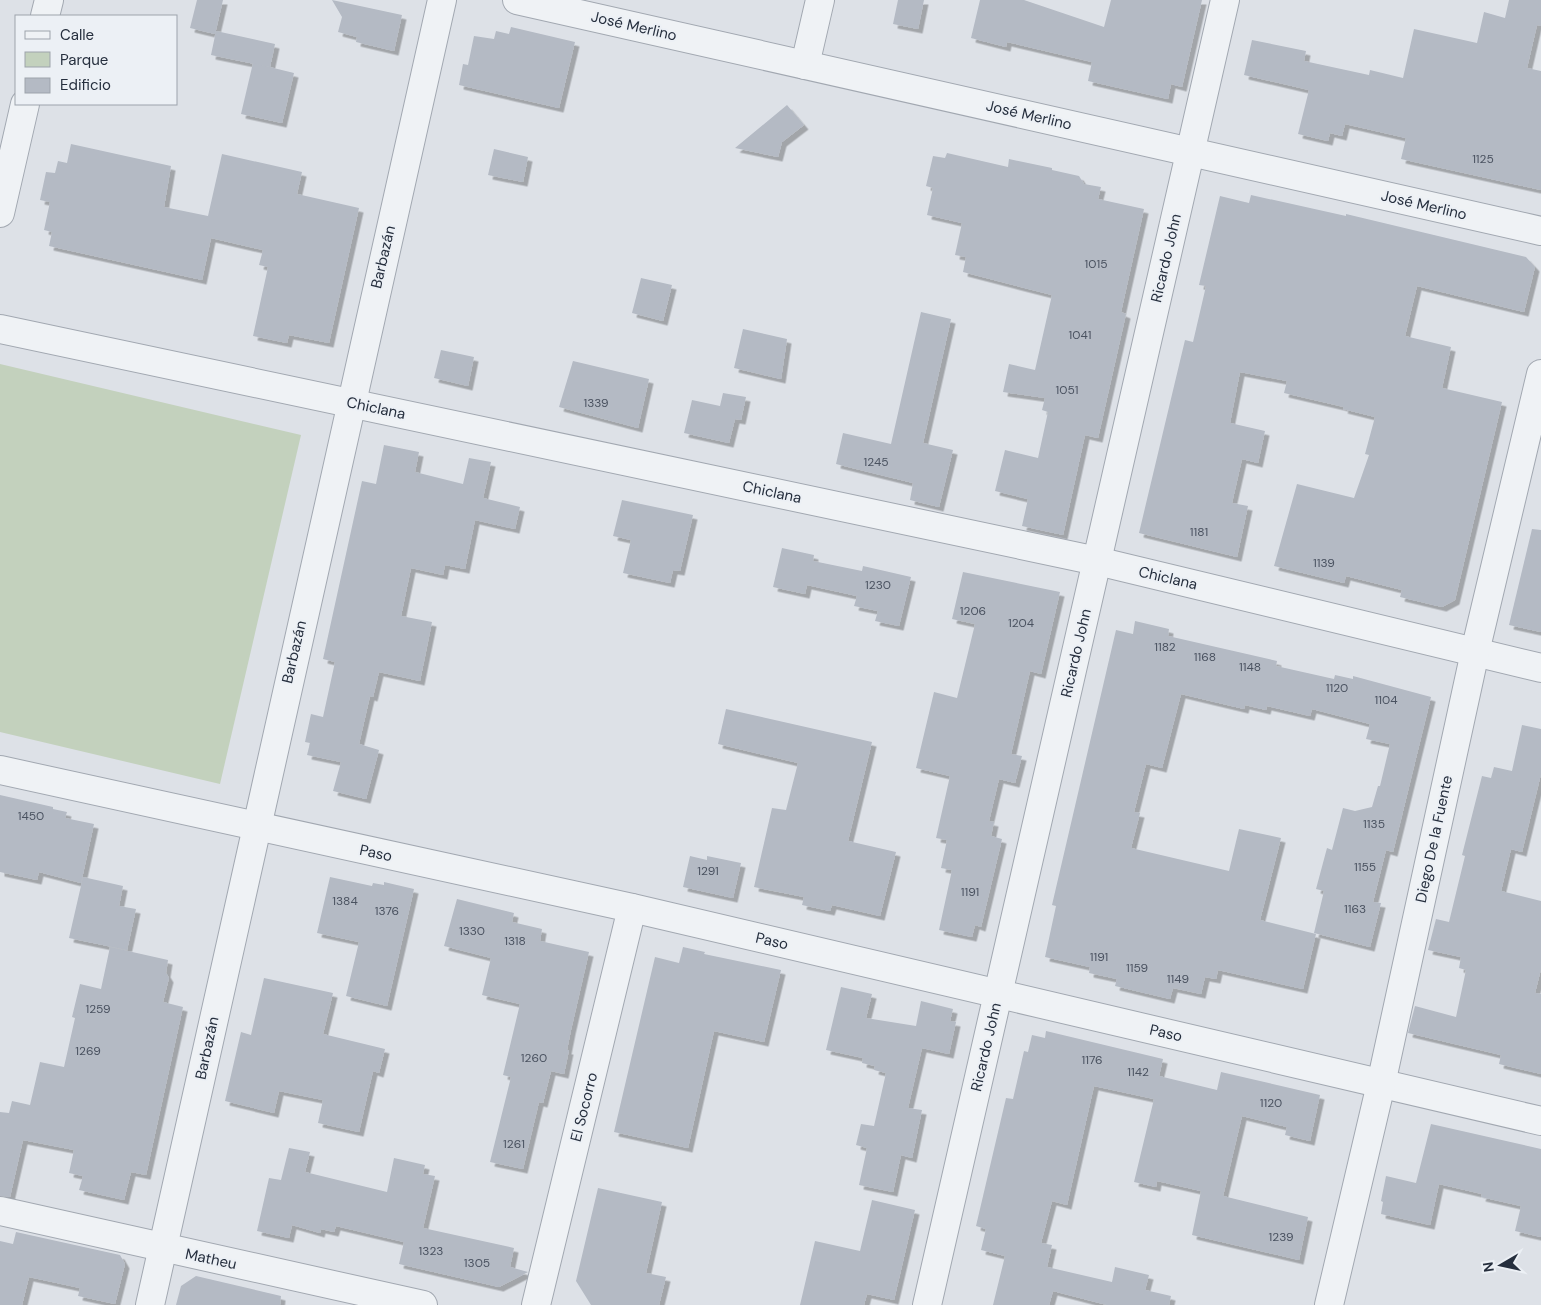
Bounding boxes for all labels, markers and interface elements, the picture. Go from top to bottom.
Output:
street label: José Merlino [589,6,679,46]
legend [15,15,178,105]
text: Calle [60,25,94,45]
text: Parque [60,50,108,70]
text: Edificio [60,75,111,95]
street label: José Merlino [984,95,1074,135]
house number: 1125 [1472,151,1494,167]
street label: José Merlino [1379,185,1469,225]
street label: Ricardo John [1146,212,1186,304]
street label: Barbazán [366,224,400,290]
house number: 1015 [1084,256,1108,272]
house number: 1041 [1069,327,1091,343]
house number: 1051 [1055,382,1079,398]
street label: Chiclana [345,392,407,424]
house number: 1339 [583,395,609,411]
house number: 1245 [863,454,889,470]
street label: Chiclana [741,476,803,508]
house number: 1181 [1190,524,1208,540]
house number: 1139 [1313,555,1335,571]
street label: Chiclana [1137,562,1199,594]
house number: 1230 [865,577,891,593]
house number: 1206 [960,603,986,619]
street label: Ricardo John [1056,607,1096,699]
house number: 1204 [1008,615,1034,631]
street label: Barbazán [277,619,311,685]
house number: 1182 [1154,639,1176,655]
house number: 1168 [1194,649,1216,665]
house number: 1148 [1239,659,1261,675]
house number: 1120 [1326,680,1348,696]
house number: 1104 [1375,692,1397,708]
street label: Diego De la Fuente [1411,774,1457,904]
house number: 1450 [18,808,44,824]
house number: 1135 [1363,816,1385,832]
street label: Paso [358,840,394,866]
house number: 1155 [1354,859,1376,875]
house number: 1291 [697,863,719,879]
house number: 1191 [961,884,979,900]
house number: 1384 [332,893,358,909]
house number: 1163 [1344,901,1366,917]
house number: 1376 [375,903,399,919]
house number: 1330 [459,923,485,939]
street label: Paso [754,928,790,954]
house number: 1318 [504,933,526,949]
house number: 1191 [1090,949,1108,965]
house number: 1159 [1126,960,1148,976]
house number: 1149 [1167,971,1189,987]
house number: 1259 [85,1001,111,1017]
street label: Ricardo John [966,1001,1006,1093]
street label: Barbazán [191,1015,223,1081]
street label: Paso [1148,1020,1184,1046]
house number: 1269 [75,1043,101,1059]
house number: 1260 [521,1050,547,1066]
house number: 1176 [1081,1052,1103,1068]
house number: 1142 [1127,1064,1149,1080]
street label: El Socorro [566,1070,602,1144]
house number: 1120 [1260,1095,1282,1111]
house number: 1261 [503,1136,525,1152]
house number: 1239 [1269,1229,1293,1245]
north arrow [1476,1240,1526,1290]
house number: 1323 [419,1243,443,1259]
street label: Matheu [183,1244,239,1274]
house number: 1305 [464,1255,490,1271]
text: N [1478,1261,1498,1273]

